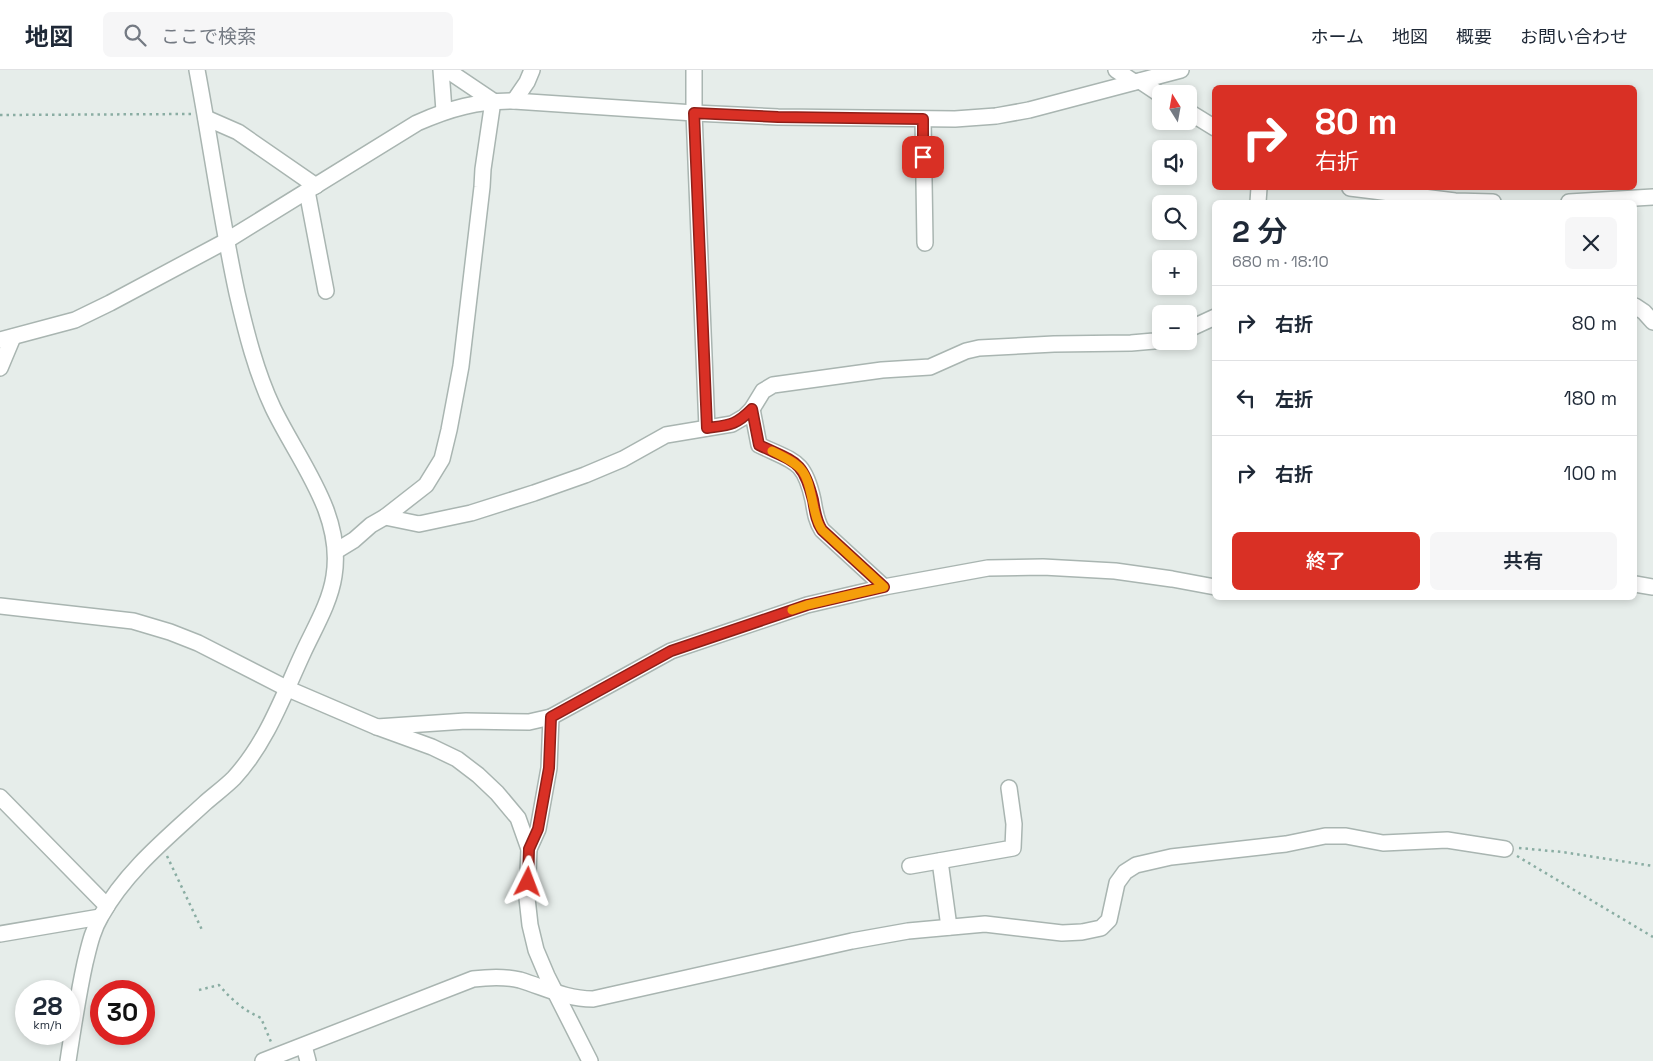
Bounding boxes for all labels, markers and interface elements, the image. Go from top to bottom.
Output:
search box [103,12,453,57]
text: 地図 [25,21,73,52]
icon: search [121,21,149,49]
text: ここで検索 [161,24,256,49]
text: ホーム [1311,25,1364,48]
text: 地図 [1392,25,1428,48]
text: 概要 [1456,25,1492,48]
text: お問い合わせ [1520,25,1628,48]
north arrow [1152,85,1198,130]
map controls [1152,85,1197,350]
text: 80 m [1315,100,1397,144]
icon: right [1232,105,1297,170]
pin [902,136,944,178]
button: sound [1152,140,1197,185]
icon: arrive [909,143,937,171]
text: 右折 [1315,147,1359,175]
button: search [1152,195,1197,240]
text: 2 分 [1232,212,1287,251]
button: close [1565,217,1617,269]
button: + [1152,250,1197,295]
text: 680 m · 18:10 [1232,251,1329,272]
button: − [1152,305,1197,350]
icon: right [1232,309,1260,337]
text: 80 m [1572,311,1617,336]
text: 右折 [1275,312,1313,337]
icon: left [1232,384,1260,412]
text: 180 m [1564,386,1617,411]
text: 左折 [1275,387,1313,412]
icon: right [1232,459,1260,487]
text: 100 m [1563,461,1617,486]
text: 右折 [1275,462,1313,487]
button: 終了 [1232,532,1420,590]
button: 共有 [1430,532,1617,590]
position arrow [501,855,553,907]
speed limit sign: 30 [90,980,155,1045]
text: 28 [33,990,62,1022]
text: km/h [33,1017,62,1033]

